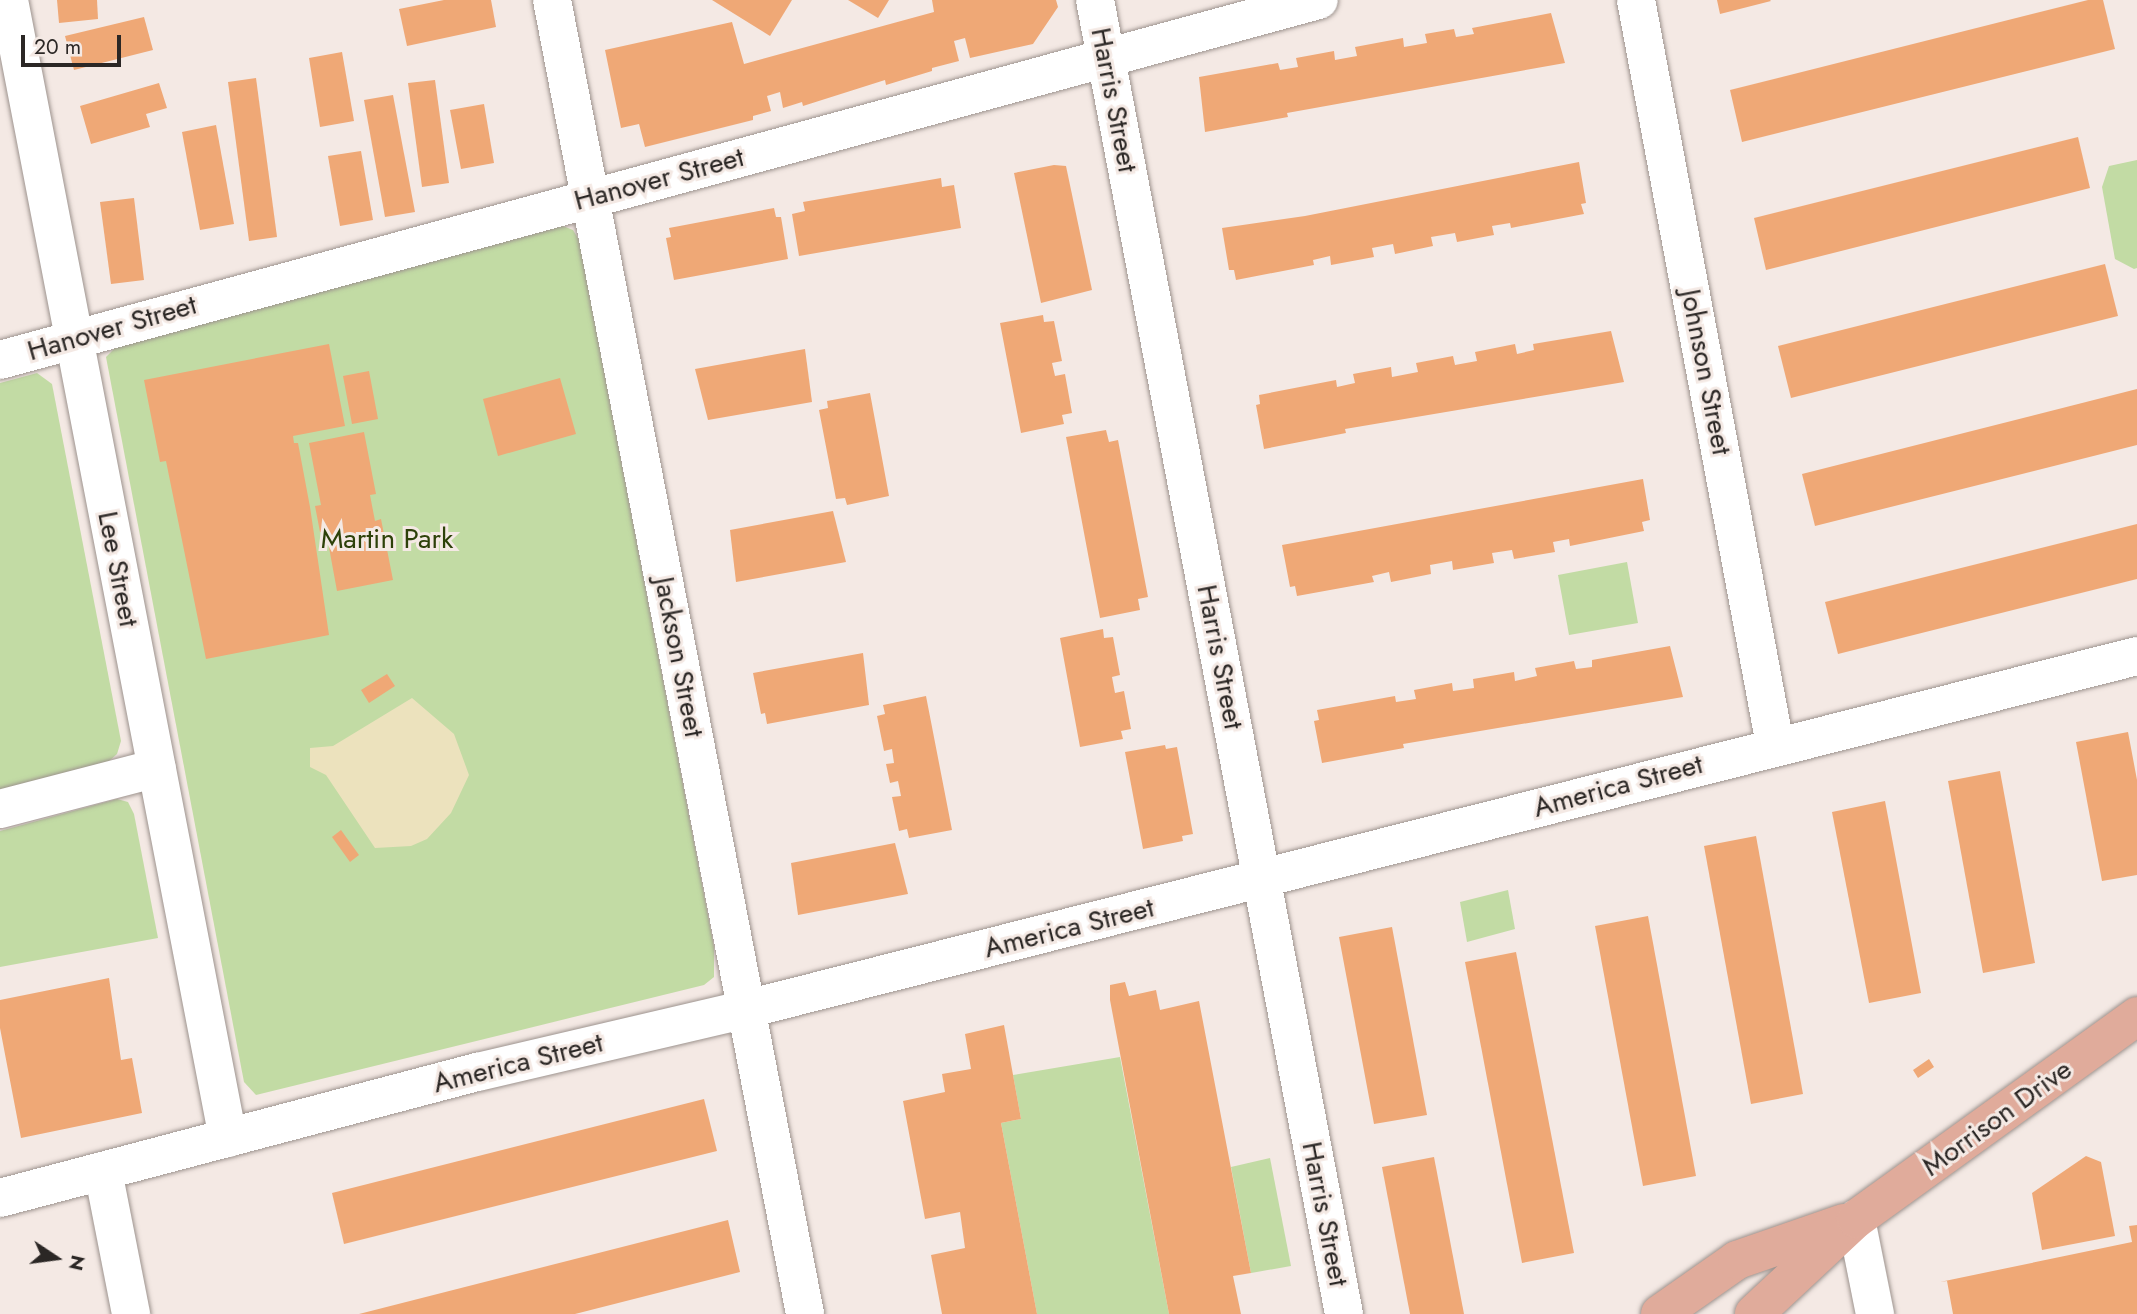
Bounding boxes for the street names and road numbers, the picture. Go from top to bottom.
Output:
street label: Harris Street [1084,25,1144,175]
street label: Hanover Street [571,140,747,218]
street label: Johnson Street [1673,286,1739,458]
street label: Hanover Street [24,288,200,368]
street label: Lee Street [90,509,146,629]
street label: Jackson Street [647,574,711,740]
street label: Harris Street [1190,582,1250,732]
street label: America Street [1530,747,1706,825]
street label: America Street [981,891,1157,965]
street label: America Street [430,1026,606,1100]
street label: Morrison Drive [1916,1053,2078,1183]
street label: Harris Street [1295,1139,1355,1289]

